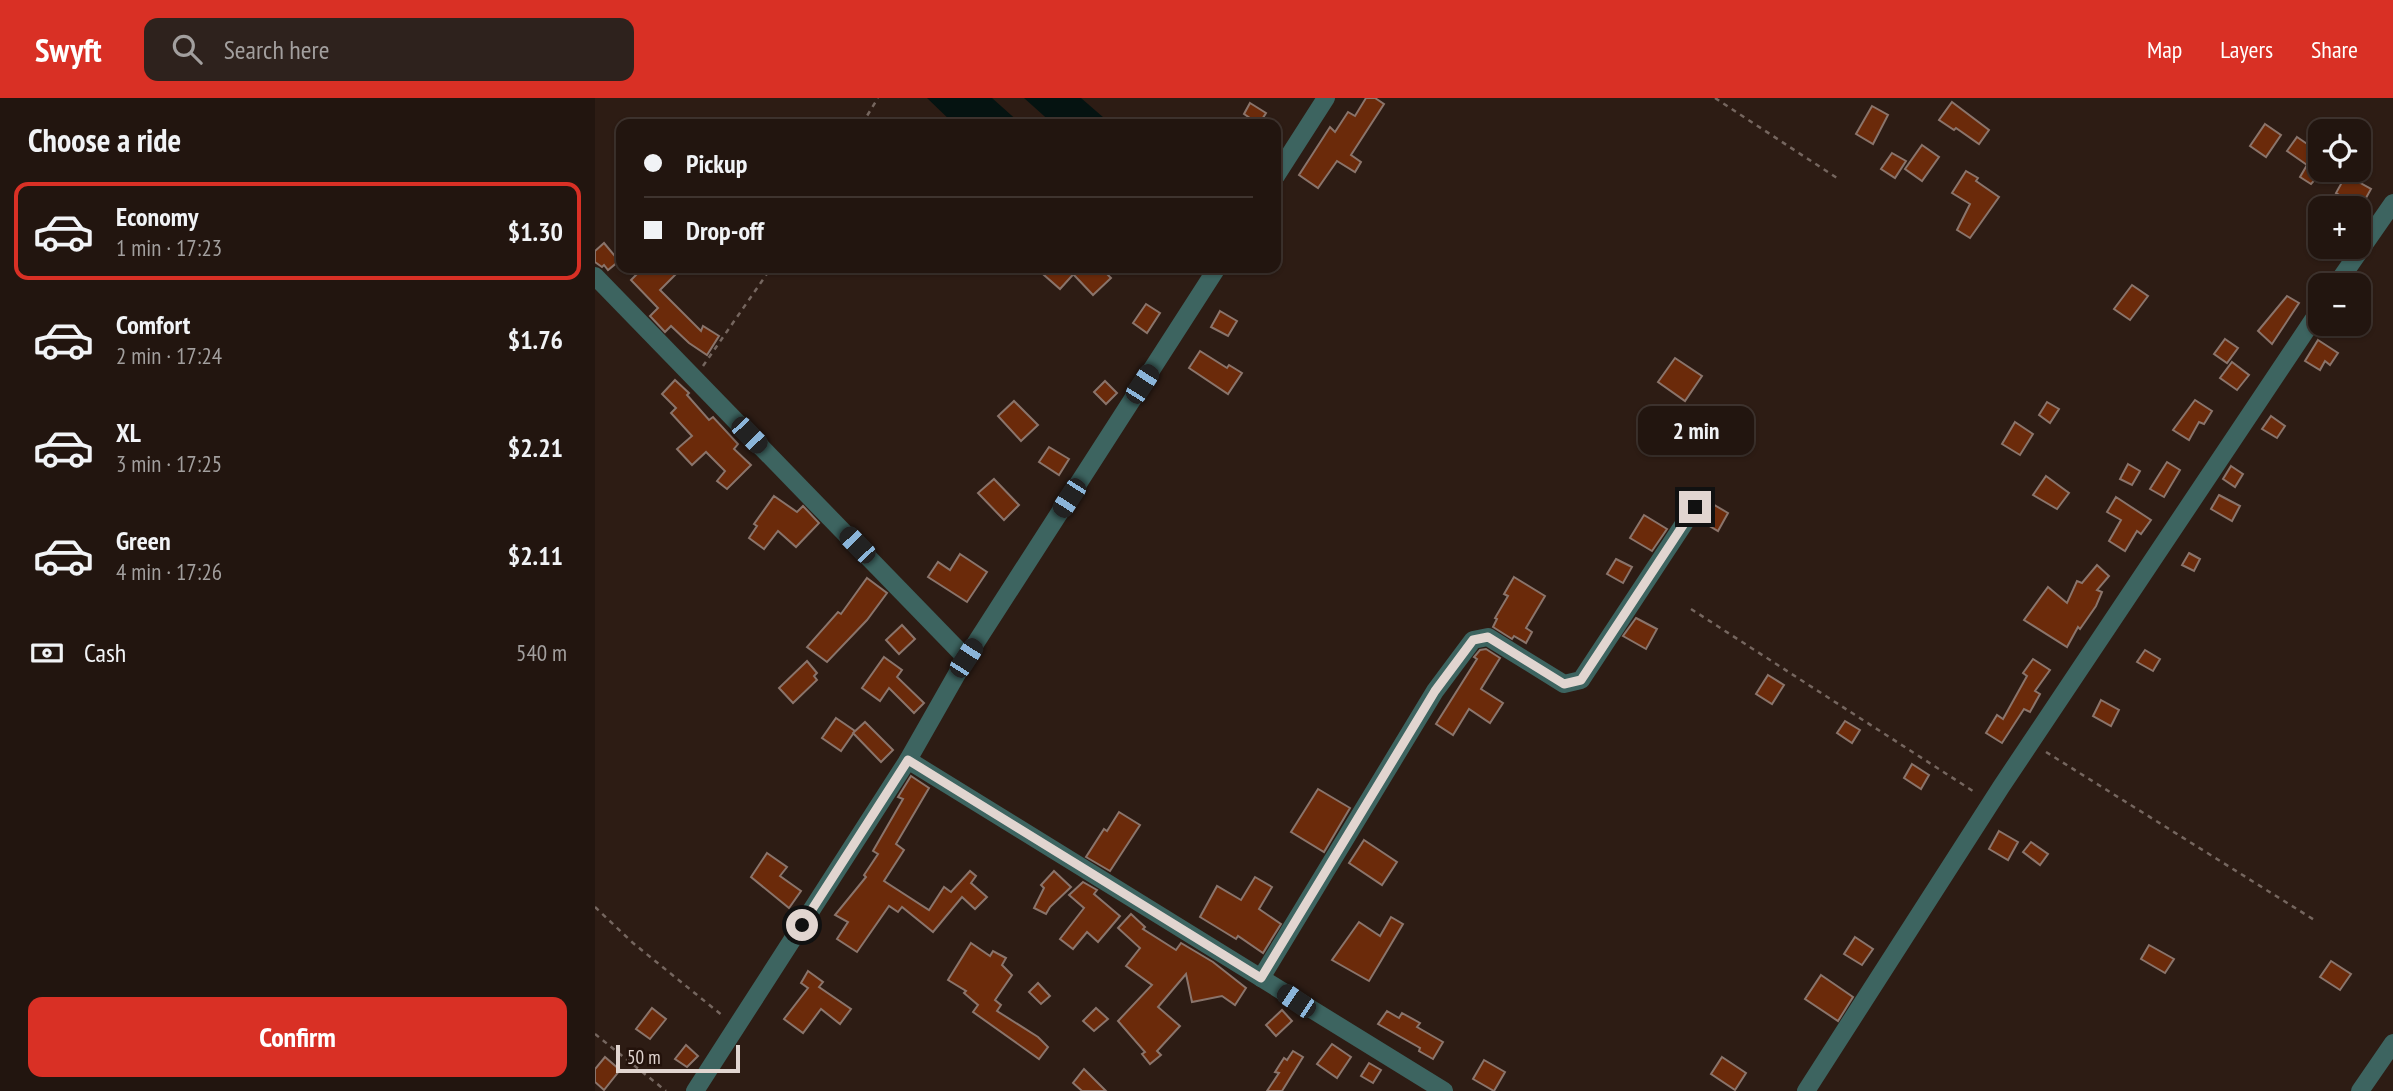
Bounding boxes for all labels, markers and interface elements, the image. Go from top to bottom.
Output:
search box [144,18,634,81]
text: Swyft [35,28,102,71]
icon: search [168,30,206,68]
text: Search here [224,33,329,66]
text: Map [2147,34,2182,65]
text: Layers [2220,34,2273,65]
text: Share [2311,34,2358,65]
text: Choose a ride [28,119,181,161]
map controls [2308,119,2371,336]
button: locate [2308,119,2371,182]
text: Pickup [686,147,747,180]
button: + [2308,196,2371,259]
icon: car [32,200,95,263]
text: Economy [116,200,198,233]
text: Drop-off [686,214,764,247]
text: $1.30 [508,215,563,248]
text: 1 min · 17:23 [116,233,222,262]
button: − [2308,273,2371,336]
icon: car [32,308,95,371]
text: Comfort [116,308,190,341]
text: $1.76 [508,323,563,356]
text: 2 min · 17:24 [116,341,222,370]
car [1122,361,1163,407]
callout: 2 min [1637,406,1753,454]
car [727,413,772,457]
icon: car [32,416,95,479]
text: XL [116,416,141,449]
text: 2 min [1673,416,1719,445]
text: $2.21 [508,431,563,464]
text: 3 min · 17:25 [116,449,222,478]
car [1049,475,1090,521]
route end [1679,491,1711,523]
car [835,523,880,567]
icon: car [32,524,95,587]
text: Green [116,524,171,557]
text: $2.11 [508,539,563,572]
text: 4 min · 17:26 [116,557,222,586]
icon: cash [28,634,66,672]
car [946,635,987,681]
text: Cash [84,636,126,669]
text: 540 m [516,638,567,667]
route start [786,909,818,941]
car [1273,981,1320,1021]
button: Confirm [28,997,567,1077]
scale bar [616,1042,740,1074]
text: 50 m [627,1045,661,1069]

